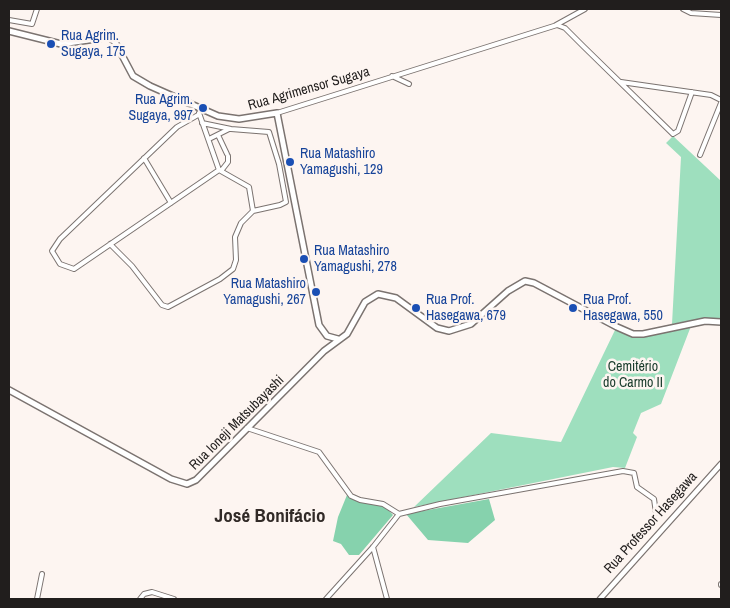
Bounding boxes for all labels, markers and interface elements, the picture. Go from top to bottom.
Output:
place label: Rua Agrim. Sugaya, 175 [61,28,125,60]
marker: Rua Agrim. Sugaya, 175 [45,38,57,50]
street label: Rua Agrimensor Sugaya [246,64,372,114]
place label: Rua Agrim. Sugaya, 997 [129,92,193,124]
marker: Rua Agrim. Sugaya, 997 [197,102,209,114]
place label: Rua Matashiro Yamagushi, 129 [300,146,383,178]
marker: Rua Matashiro Yamagushi, 129 [284,156,296,168]
place label: Rua Matashiro Yamagushi, 278 [314,243,397,276]
marker: Rua Matashiro Yamagushi, 278 [298,253,310,265]
place label: Rua Matashiro Yamagushi, 267 [223,276,306,308]
marker: Rua Matashiro Yamagushi, 267 [310,286,322,298]
place label: Rua Prof. Hasegawa, 679 [426,292,506,324]
place label: Rua Prof. Hasegawa, 550 [583,292,663,324]
marker: Rua Prof. Hasegawa, 679 [410,302,422,314]
marker: Rua Prof. Hasegawa, 550 [567,302,579,314]
park label: Cemitério do Carmo II [603,359,663,392]
street label: Rua Ioneji Matsubayashi [186,372,288,474]
street label: Rua Professor Hasegawa [601,469,701,577]
district label: José Bonifácio [215,506,325,528]

